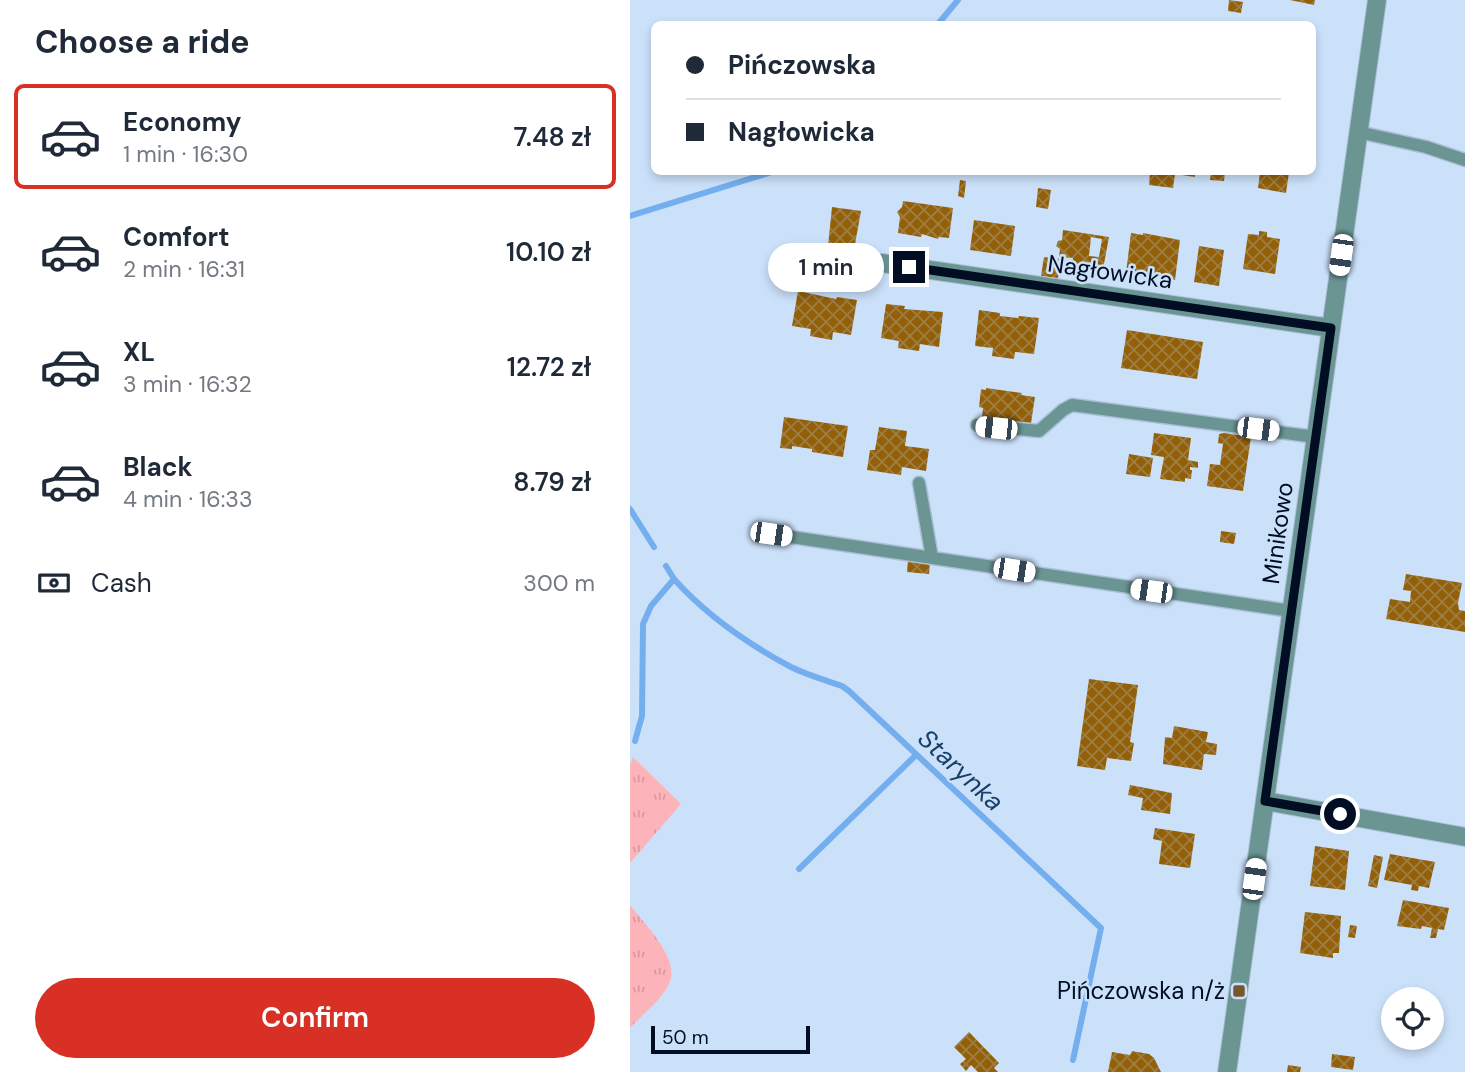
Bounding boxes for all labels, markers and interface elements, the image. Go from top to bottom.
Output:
text: Choose a ride [35,21,250,63]
text: Pińczowska [728,48,876,82]
icon: car [39,105,102,168]
text: Economy [123,105,241,139]
text: Nagłowicka [728,115,875,149]
text: 7.48 zł [513,120,591,154]
text: 1 min · 16:30 [123,139,248,169]
icon: car [39,220,102,283]
text: Comfort [123,220,229,254]
car [1328,233,1355,277]
text: 10.10 zł [506,235,591,269]
callout: 1 min [769,243,884,292]
street label: Nagłowicka [1046,247,1174,296]
route end [893,251,925,283]
text: 1 min [799,252,853,282]
text: 2 min · 16:31 [123,254,245,284]
icon: car [39,335,102,398]
text: XL [123,335,155,369]
text: 12.72 zł [507,350,591,384]
text: 3 min · 16:32 [123,369,252,399]
car [975,415,1018,441]
car [1236,416,1281,442]
icon: car [39,450,102,513]
text: Black [123,450,193,484]
text: 8.79 zł [513,465,591,499]
street label: Minikowo [1255,480,1300,586]
text: 4 min · 16:33 [123,484,253,514]
car [749,521,794,547]
car [992,556,1037,584]
icon: cash [35,564,73,602]
text: Cash [91,566,152,600]
text: 300 m [523,568,595,598]
car [1129,578,1174,604]
water label: Starynka [911,722,1011,818]
route start [1324,798,1356,830]
car [1241,857,1268,901]
place label: Pińczowska n/ż [1057,975,1225,1006]
button: Confirm [35,978,595,1058]
marker: Pińczowska n/ż [1231,983,1247,999]
map controls [1381,987,1444,1050]
button: locate [1381,987,1444,1050]
scale bar [651,1023,810,1055]
text: 50 m [662,1025,709,1050]

